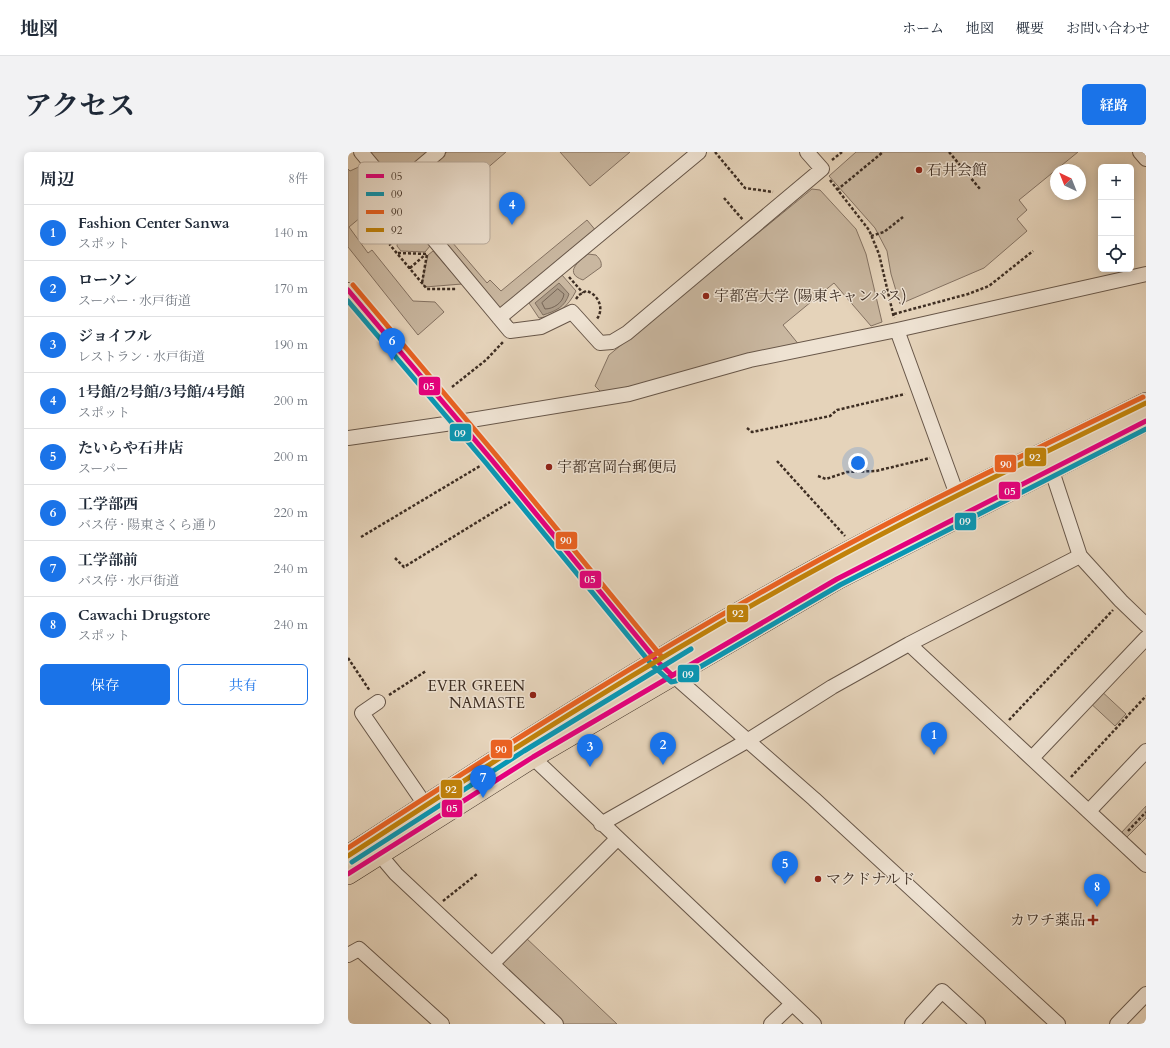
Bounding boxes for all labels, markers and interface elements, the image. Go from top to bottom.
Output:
text: 地図 [20,16,58,42]
text: ホーム [902,19,944,38]
text: 地図 [966,19,994,38]
text: 概要 [1016,19,1044,38]
text: お問い合わせ [1066,19,1150,38]
button: 経路 [1082,84,1146,125]
text: アクセス [24,87,135,125]
place label: 石井会館 [927,160,987,180]
legend [358,162,490,244]
north arrow [1050,164,1086,200]
map controls [1098,164,1134,272]
button: + [1098,164,1134,200]
marker: 石井会館 [914,165,924,175]
text: 周辺 [40,168,74,191]
text: 05 [391,169,402,184]
text: 8件 [288,170,308,188]
text: 09 [391,187,403,202]
pin: 4 [499,192,525,225]
button: − [1098,200,1134,236]
text: 90 [391,205,403,220]
text: Fashion Center Sanwa [78,213,229,233]
text: 92 [391,223,403,238]
text: 1 [50,224,56,242]
text: 140 m [274,224,308,242]
text: スポット [78,235,130,253]
button: locate [1098,236,1134,272]
text: ローソン [78,270,137,290]
text: 2 [50,280,56,298]
text: 170 m [274,280,308,298]
place label: 宇都宮大学 (陽東キャンパス) [714,286,907,306]
marker: 宇都宮大学 (陽東キャンパス) [701,291,711,301]
text: スーパー · 水戸街道 [78,292,191,310]
text: ジョイフル [78,326,152,346]
pin: 6 [379,328,405,361]
text: 3 [50,336,56,354]
text: 190 m [274,336,308,354]
text: レストラン · 水戸街道 [78,348,205,366]
line badge: 05 [418,376,441,396]
text: 05 [423,379,435,394]
text: 1号館/2号館/3号館/4号館 [78,382,245,402]
text: 4 [50,392,56,410]
text: 200 m [274,392,308,410]
text: スポット [78,404,130,422]
line badge: 09 [449,423,472,442]
text: 09 [454,426,466,441]
text: たいらや石井店 [78,438,183,458]
line badge: 92 [1024,447,1047,467]
text: 5 [50,448,56,466]
text: 200 m [274,448,308,466]
text: 92 [1029,450,1041,465]
your location [848,453,868,473]
line badge: 90 [994,454,1017,473]
place label: 宇都宮岡台郵便局 [557,457,677,477]
text: 90 [1000,457,1012,472]
text: スーパー [78,460,129,478]
marker: 宇都宮岡台郵便局 [544,462,554,472]
line badge: 05 [998,481,1021,500]
text: 05 [1004,484,1016,499]
text: 工学部西 [78,494,138,514]
text: 6 [50,504,56,522]
text: 220 m [274,504,308,522]
line badge: 09 [954,512,977,531]
text: 09 [959,514,971,529]
text: バス停 · 陽東さくら通り [78,516,218,534]
line badge: 90 [555,531,578,550]
text: 90 [560,533,572,548]
text: 工学部前 [78,550,138,570]
text: 7 [50,560,56,578]
text: 240 m [274,560,308,578]
line badge: 05 [579,570,602,589]
text: バス停 · 水戸街道 [78,572,179,590]
text: 05 [584,572,596,587]
line badge: 92 [726,604,749,623]
text: Cawachi Drugstore [78,605,211,625]
text: 92 [732,606,744,621]
text: 8 [50,616,56,634]
text: 240 m [274,616,308,634]
text: スポット [78,627,130,645]
button: 保存 [40,664,170,705]
button: 共有 [178,664,308,705]
line badge: 09 [677,664,700,683]
text: 09 [682,667,694,682]
place label: EVER GREEN NAMASTE [427,676,525,713]
marker: EVER GREEN NAMASTE [528,690,538,700]
pin: 1 [921,722,947,755]
pin: 2 [650,732,676,765]
pin: 3 [577,734,603,767]
line badge: 90 [490,739,513,759]
text: 90 [495,742,507,757]
pin: 7 [470,765,496,798]
line badge: 92 [440,779,463,799]
text: 92 [445,782,457,797]
line badge: 05 [441,799,463,818]
text: 05 [446,801,458,816]
pin: 5 [772,851,798,884]
place label: マクドナルド [826,869,915,889]
marker: マクドナルド [813,874,823,884]
pin: 8 [1084,874,1110,907]
place label: カワチ薬品 [1010,910,1085,930]
marker: カワチ薬品 [1088,915,1098,925]

